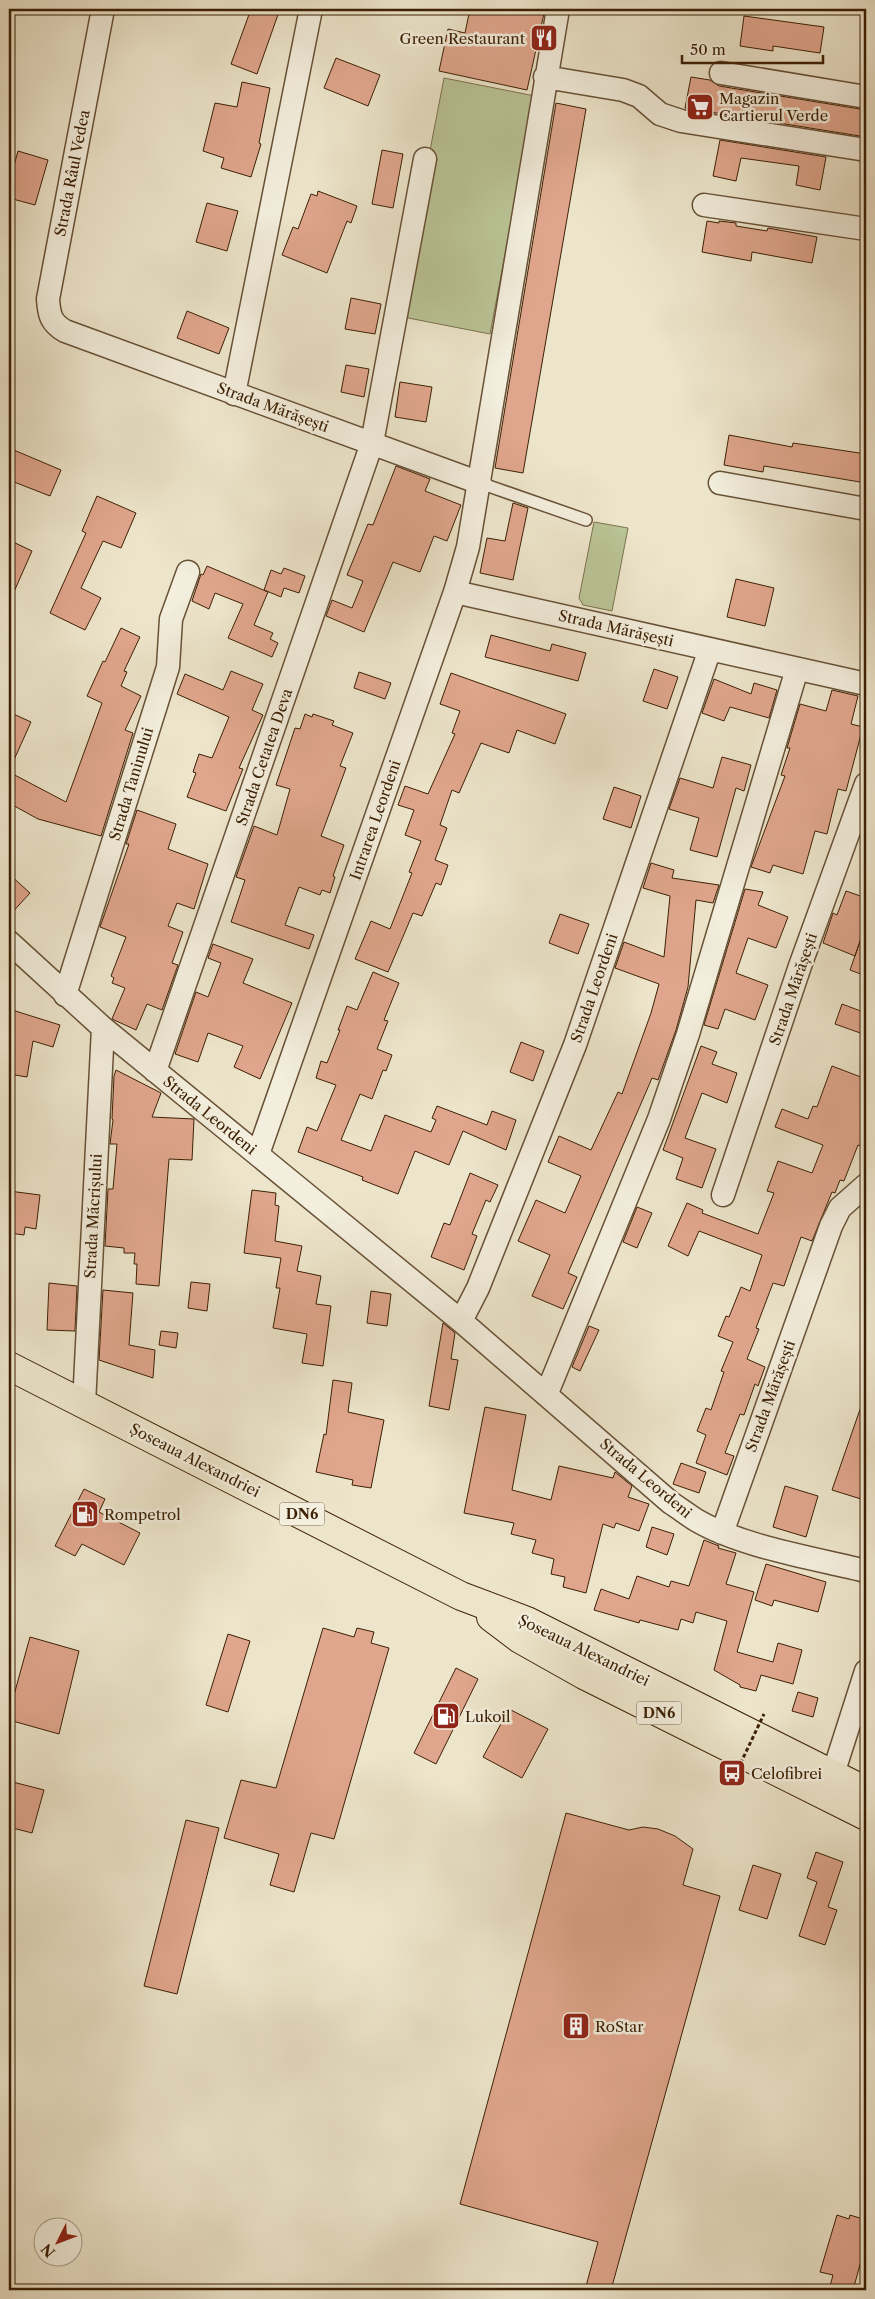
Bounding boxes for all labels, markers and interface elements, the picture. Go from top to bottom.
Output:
restaurant icon: Green Restaurant [529,23,559,53]
place label: Green Restaurant [400,29,526,48]
scale bar [682,32,824,64]
text: 50 m [690,40,726,59]
place label: Magazin Cartierul Verde [719,89,828,125]
supermarket icon: Magazin Cartierul Verde [685,92,715,122]
street label: Strada Râul Vedea [50,108,94,238]
street label: Strada Mărășești [214,378,332,436]
street label: Strada Mărășești [557,606,676,651]
street label: Strada Cetatea Deva [232,686,296,828]
street label: Strada Taninului [105,725,157,843]
street label: Intrarea Leordeni [346,757,405,883]
street label: Strada Leordeni [566,930,622,1045]
street label: Strada Mărășești [765,930,821,1048]
street label: Strada Leordeni [160,1072,261,1159]
street label: Strada Măcrișului [80,1153,106,1279]
street label: Strada Mărășești [741,1337,799,1455]
street label: Șoseaua Alexandriei [127,1419,264,1501]
street label: Strada Leordeni [596,1434,696,1522]
fuel station icon: Rompetrol [70,1499,100,1529]
road number: DN6 [280,1502,324,1526]
place label: Rompetrol [104,1505,181,1524]
street label: Șoseaua Alexandriei [515,1610,653,1690]
fuel station icon: Lukoil [431,1701,461,1731]
road number: DN6 [636,1702,682,1725]
place label: Lukoil [465,1707,511,1726]
bus stop icon: Celofibrei [717,1758,747,1788]
place label: Celofibrei [751,1764,823,1783]
building icon: RoStar [561,2011,591,2041]
place label: RoStar [595,2017,644,2036]
north arrow [32,2216,82,2266]
text: N [38,2240,59,2261]

